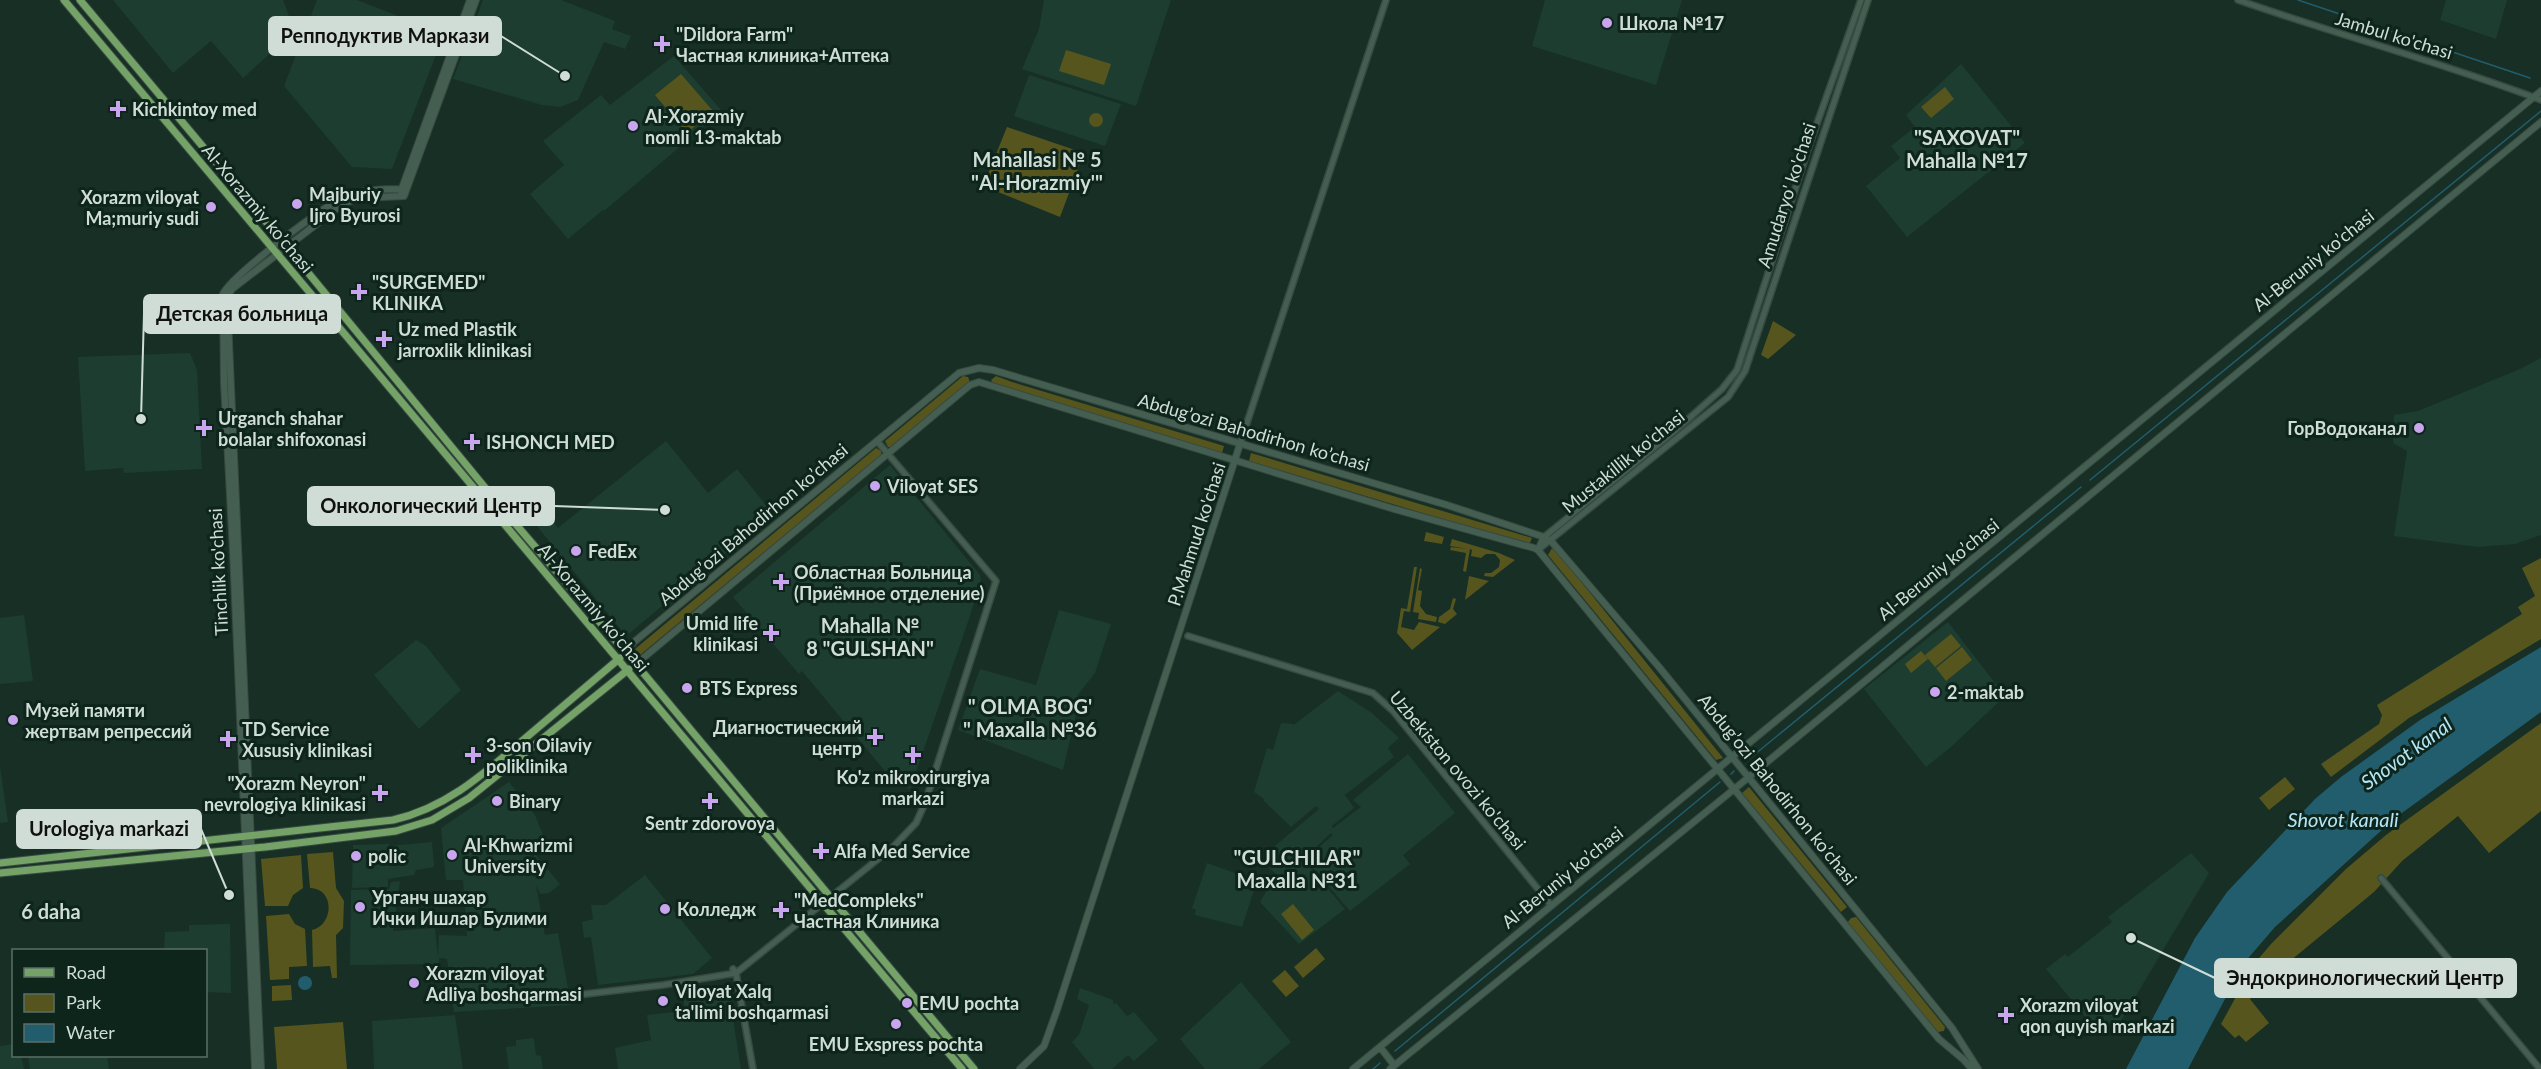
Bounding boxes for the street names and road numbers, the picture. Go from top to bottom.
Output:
street label: Jambul ko'chasi [2333,7,2455,63]
street label: Amudaryo' ko'chasi [1752,120,1820,270]
street label: Al-Xorazmiy ko’chasi [198,139,318,277]
street label: Al-Beruniy ko’chasi [2248,204,2378,316]
street label: Abdug’ozi Bahodirhon ko’chasi [1136,388,1372,476]
street label: Mustakillik ko'chasi [1557,405,1689,517]
street label: Abdug’ozi Bahodirhon ko’chasi [654,438,852,610]
street label: P.Mahmud ko'chasi [1162,459,1230,609]
street label: Tinchlik ko'chasi [204,508,232,636]
street label: Al-Beruniy ko’chasi [1873,513,2003,625]
street label: Al-Xorazmiy ko’chasi [534,538,654,676]
street label: Uzbekiston ovozi ko'chasi [1385,686,1531,854]
street label: Abdug’ozi Bahodirhon ko’chasi [1694,689,1862,889]
street label: Al-Beruniy ko’chasi [1497,821,1627,933]

